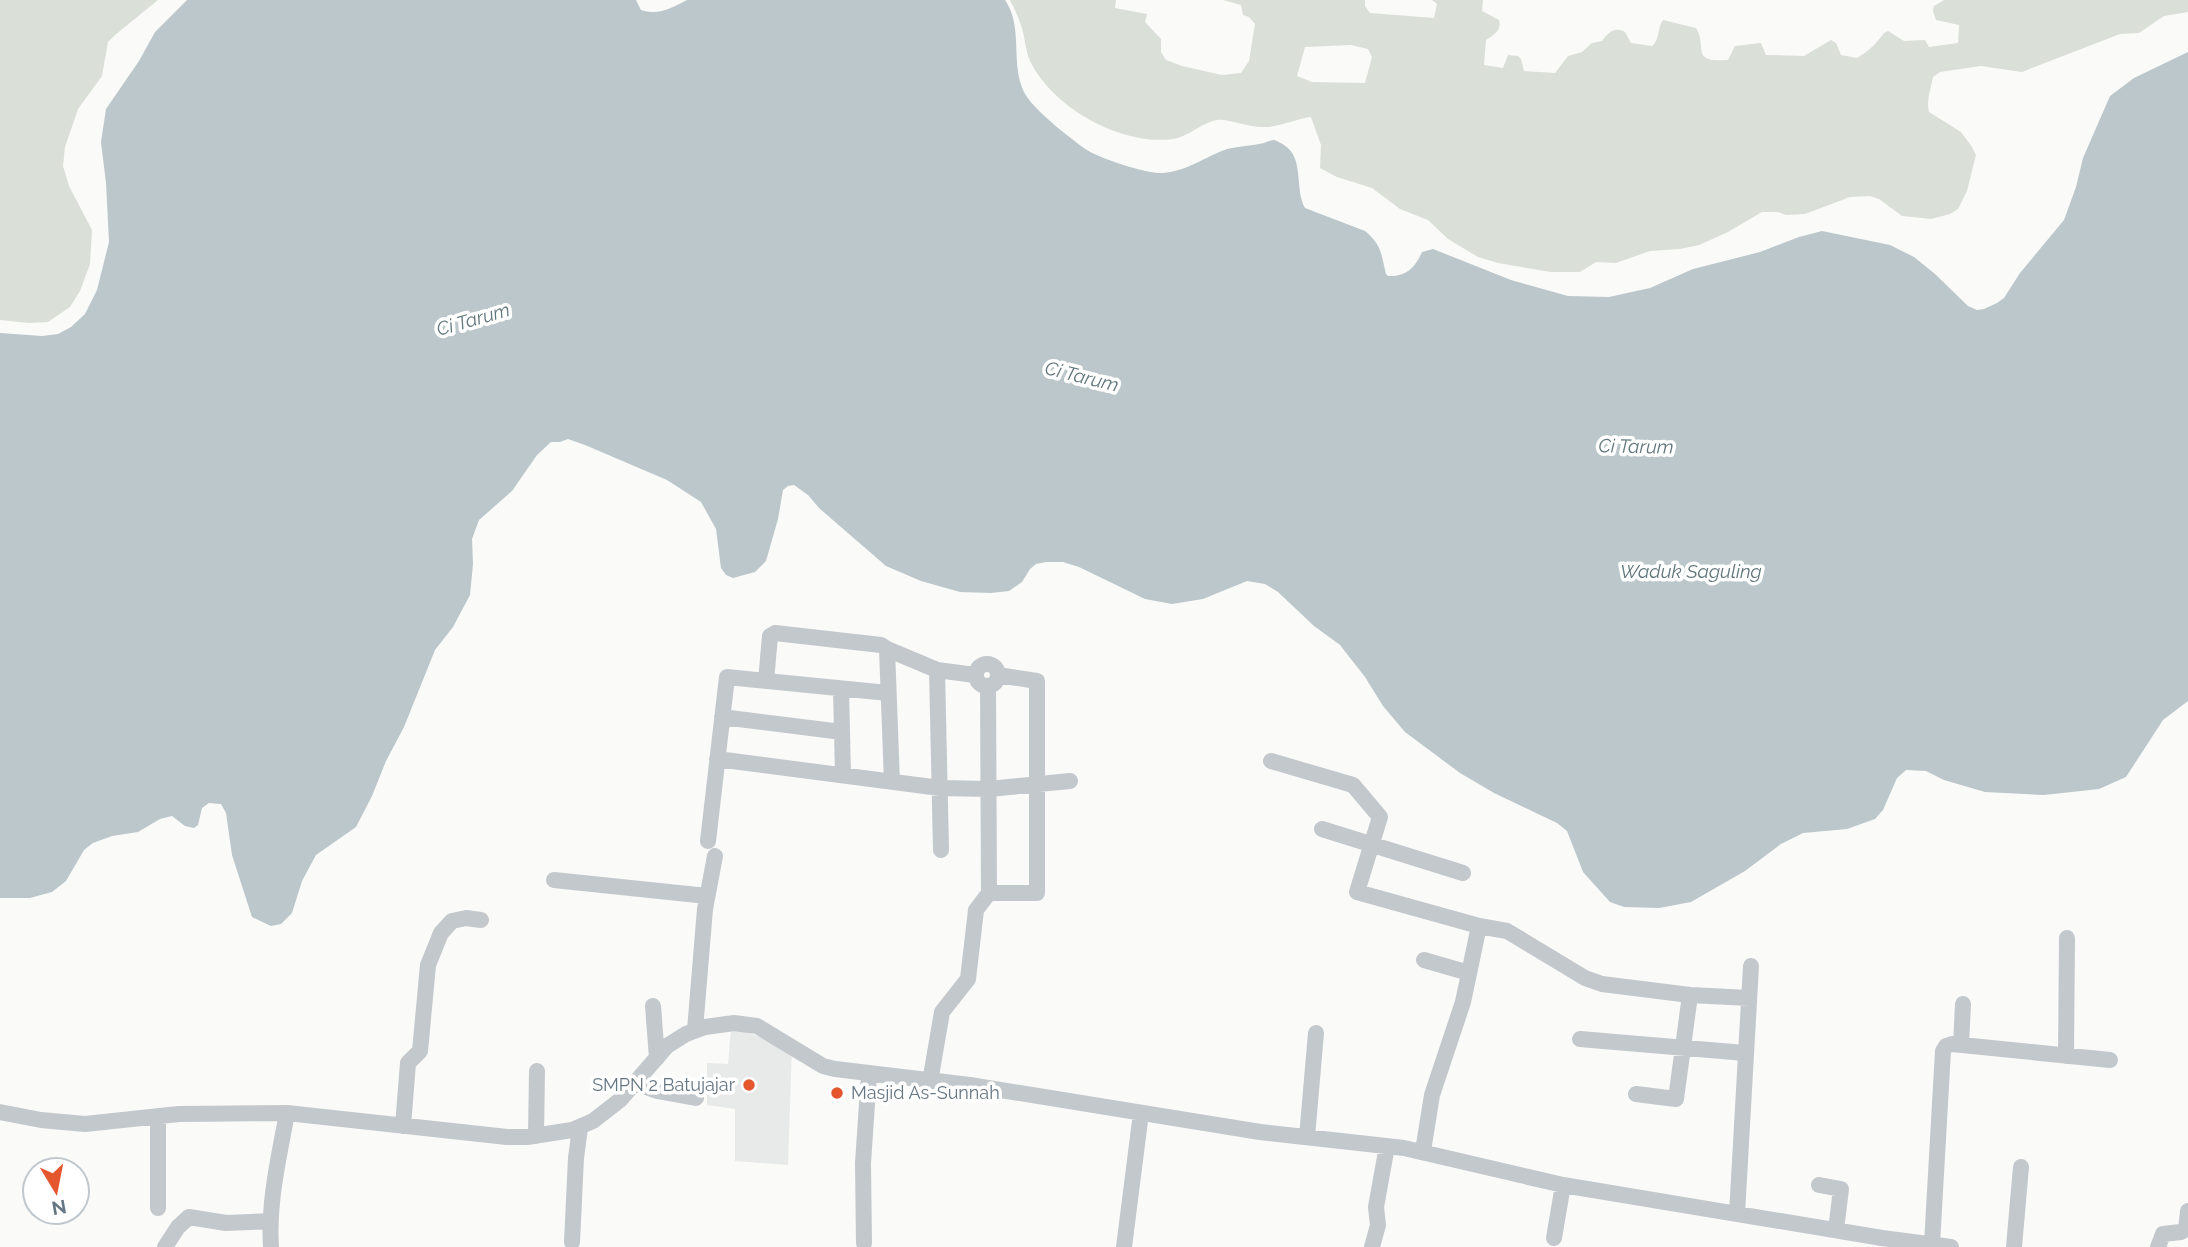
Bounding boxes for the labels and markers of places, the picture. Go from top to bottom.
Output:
place label: SMPN 2 Batujajar [592,1074,736,1095]
marker: SMPN 2 Batujajar [741,1077,757,1093]
place label: Masjid As-Sunnah [851,1082,1000,1103]
marker: Masjid As-Sunnah [829,1085,845,1101]

